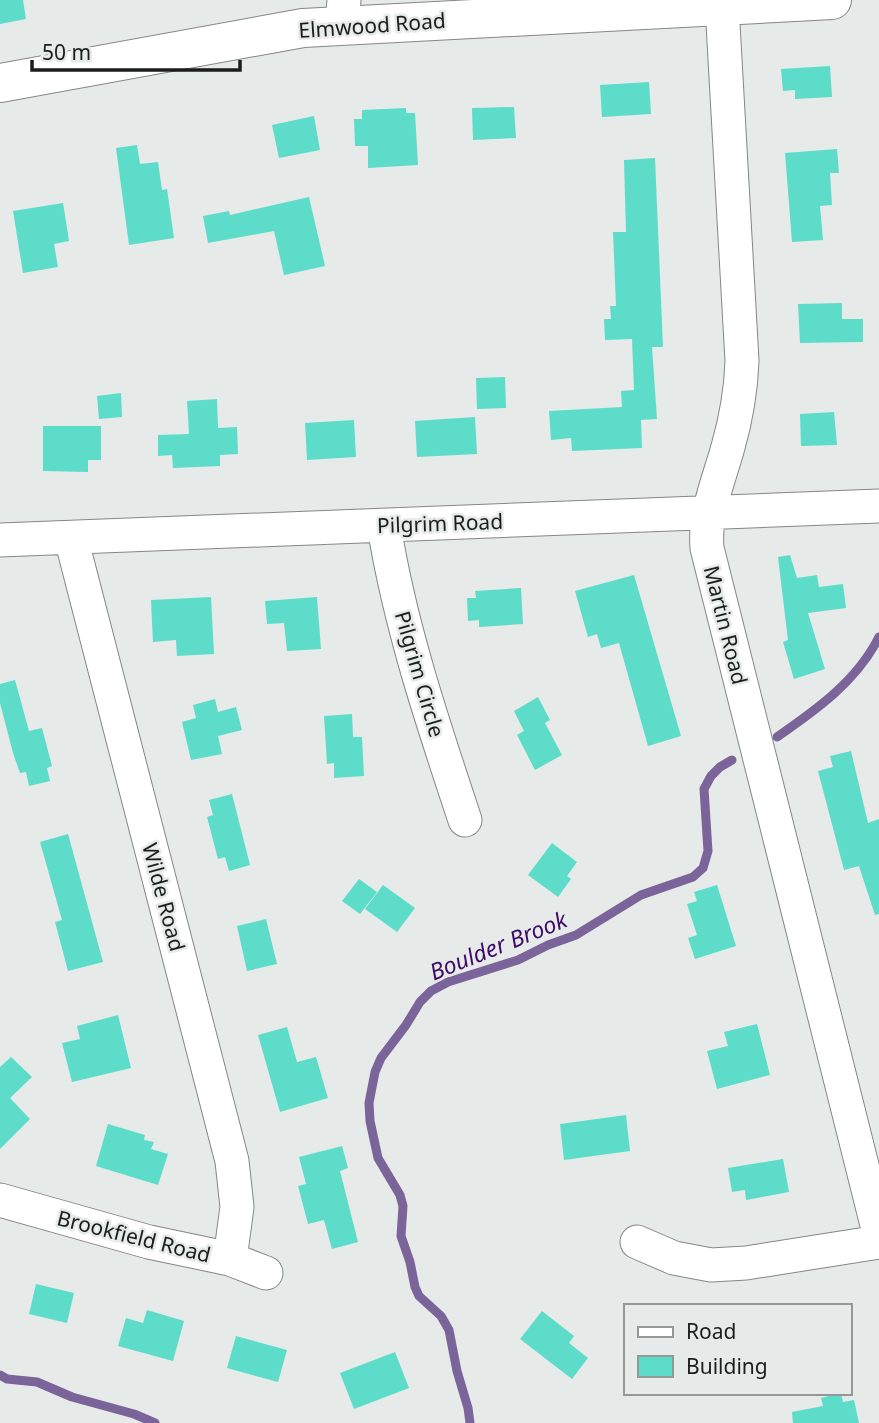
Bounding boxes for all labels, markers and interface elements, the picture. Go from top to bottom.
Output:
street label: Elmwood Road [297,6,447,44]
scale bar [32,28,240,72]
text: 50 m [42,38,91,66]
street label: Pilgrim Road [376,507,504,539]
street label: Martin Road [698,563,754,687]
street label: Pilgrim Circle [389,608,451,740]
street label: Wilde Road [136,840,192,954]
water label: Boulder Brook [424,902,573,987]
street label: Brookfield Road [54,1203,214,1269]
legend [624,1304,851,1395]
text: Road [686,1317,736,1345]
text: Building [686,1352,768,1380]

